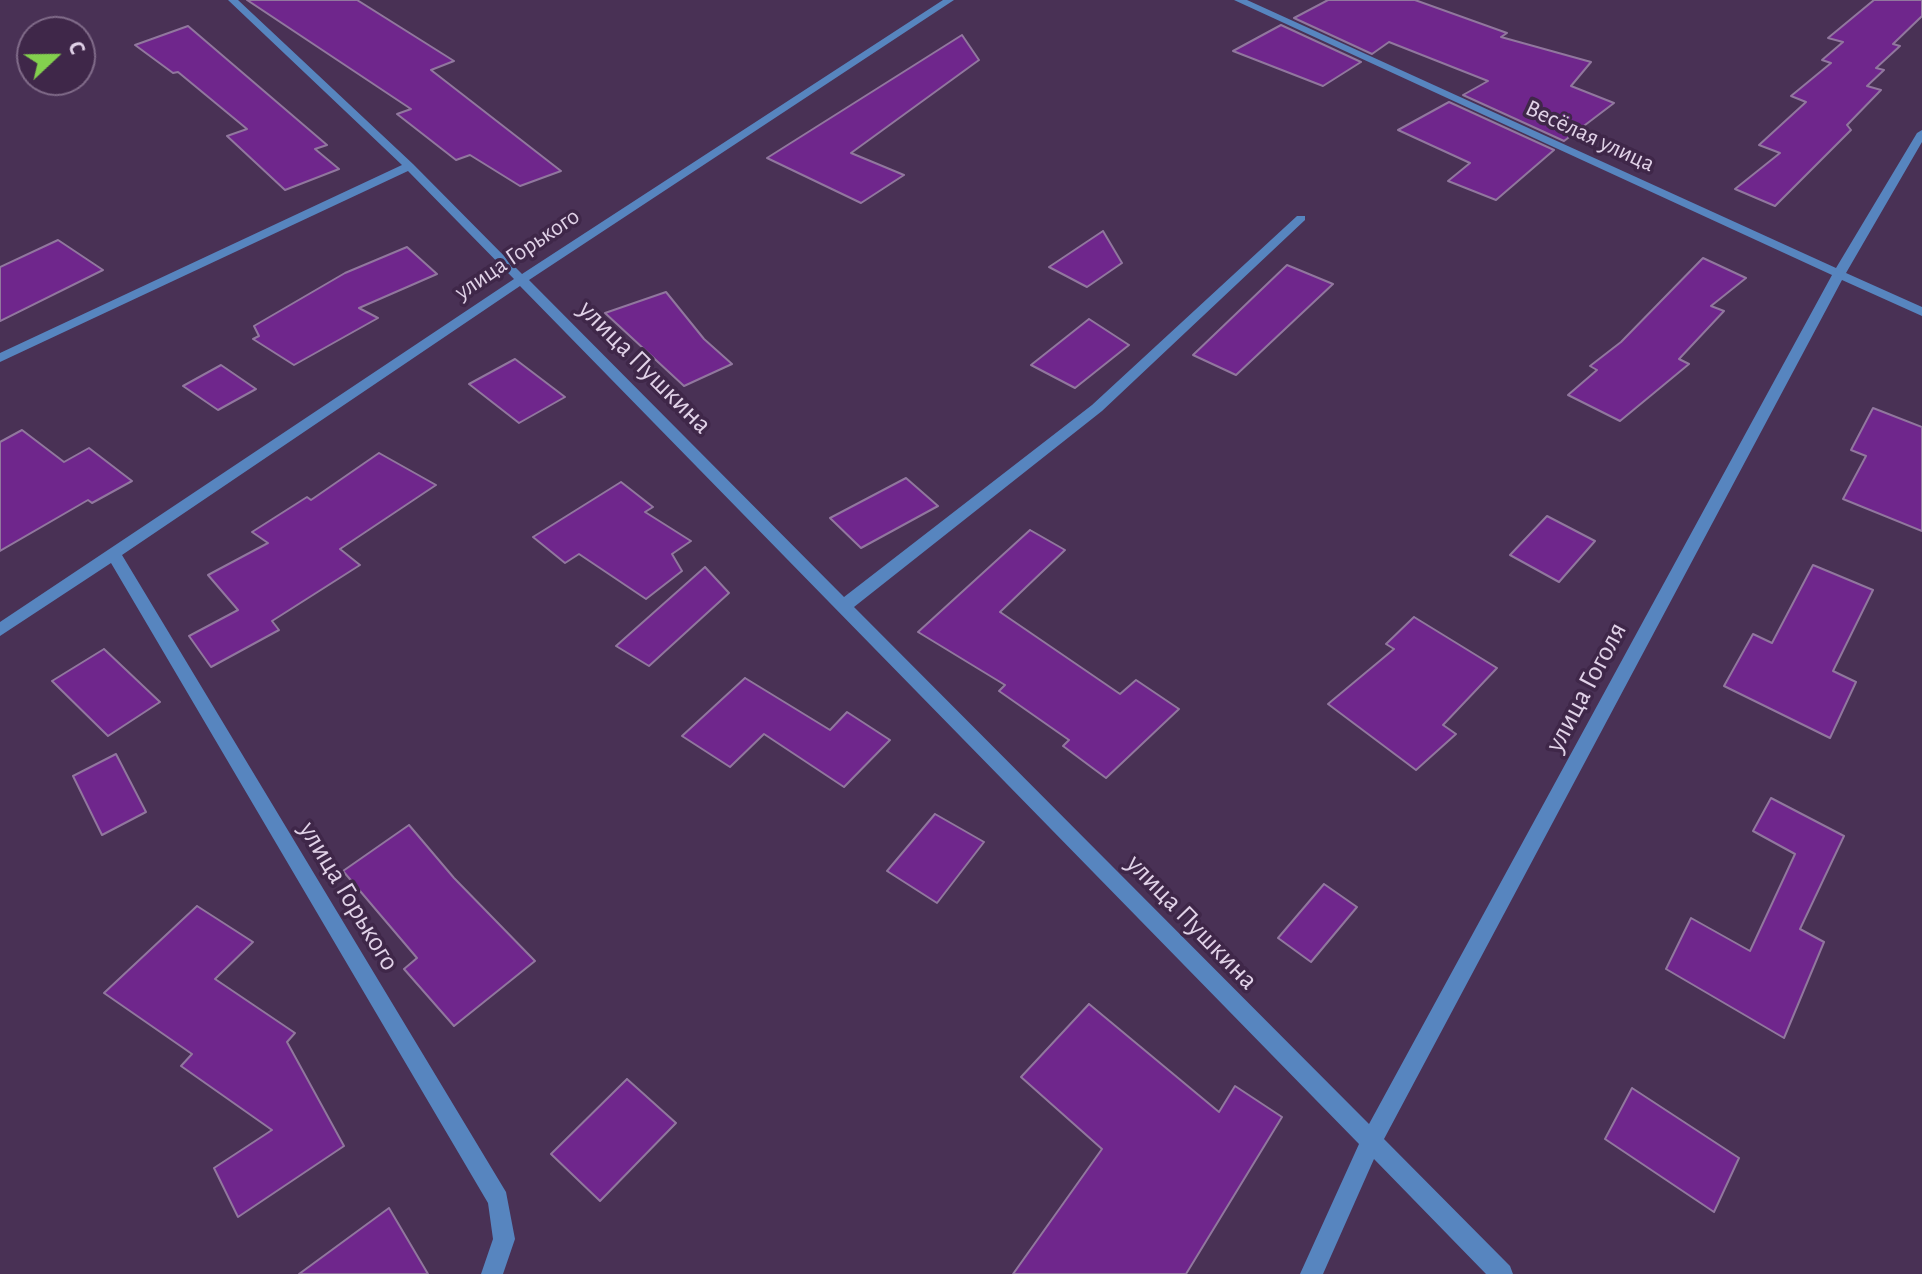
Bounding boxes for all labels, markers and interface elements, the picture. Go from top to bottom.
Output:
north arrow [16,16,96,96]
text: С [64,38,89,58]
street label: Весёлая улица [1521,94,1659,178]
street label: улица Горького [449,202,585,306]
street label: улица Пушкина [571,293,719,441]
street label: улица Гоголя [1538,616,1634,758]
street label: улица Горького [291,815,407,977]
street label: улица Пушкина [1119,847,1265,997]

